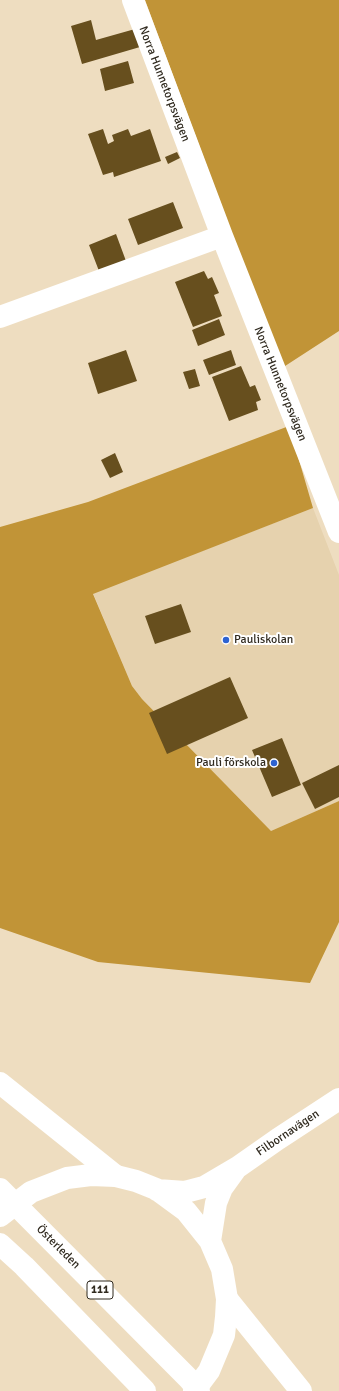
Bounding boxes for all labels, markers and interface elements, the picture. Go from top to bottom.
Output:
street label: Norra Hunnetorpsvägen [135,24,193,144]
street label: Norra Hunnetorpsvägen [250,325,310,443]
place label: Pauliskolan [234,633,293,647]
marker: Pauliskolan [221,635,231,645]
place label: Pauli förskola [196,756,266,770]
marker: Pauli förskola [269,758,279,768]
street label: Filbornavägen [254,1107,322,1159]
street label: Österleden [33,1222,83,1272]
road number: 111 [87,1281,113,1299]

